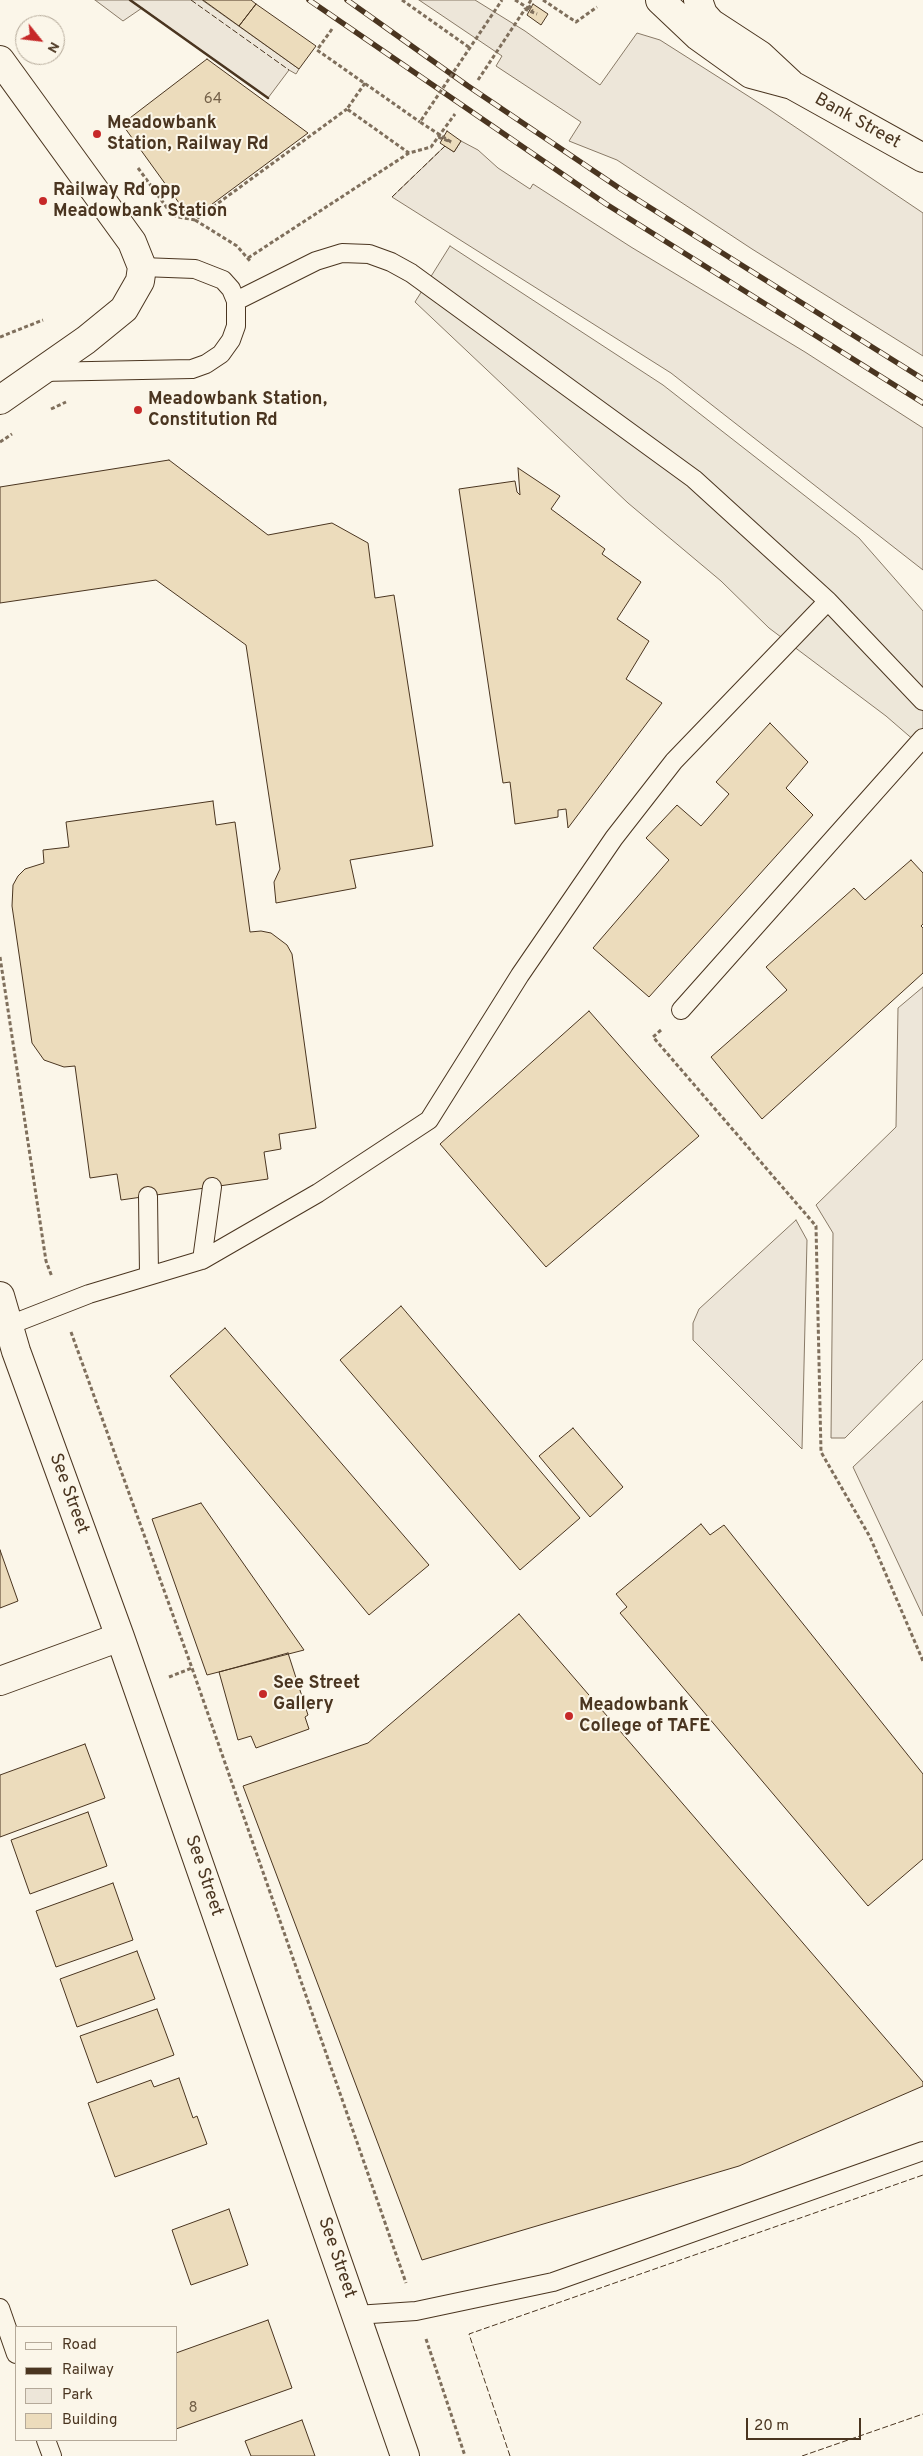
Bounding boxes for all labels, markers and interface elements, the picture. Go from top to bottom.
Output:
north arrow [15,15,65,65]
text: N [43,39,63,56]
street label: Bank Street [810,89,904,155]
house number: 64 [204,91,222,109]
place label: Meadowbank Station, Railway Rd [107,113,269,156]
marker: Meadowbank Station, Railway Rd [91,128,103,140]
place label: Railway Rd opp Meadowbank Station [53,180,227,222]
marker: Railway Rd opp Meadowbank Station [37,195,49,207]
place label: Meadowbank Station, Constitution Rd [148,389,327,432]
marker: Meadowbank Station, Constitution Rd [132,404,144,416]
street label: See Street [43,1451,93,1537]
place label: See Street Gallery [273,1673,360,1716]
marker: See Street Gallery [257,1688,269,1700]
place label: Meadowbank College of TAFE [579,1695,710,1738]
marker: Meadowbank College of TAFE [563,1710,575,1722]
street label: See Street [179,1833,227,1919]
street label: See Street [312,2215,360,2301]
legend [15,2326,178,2441]
text: Road [62,2336,97,2355]
text: Railway [62,2361,114,2380]
text: Park [62,2386,93,2405]
house number: 8 [188,2400,198,2418]
scale bar [748,2408,863,2440]
text: Building [62,2411,117,2430]
text: 20 m [754,2417,789,2436]

